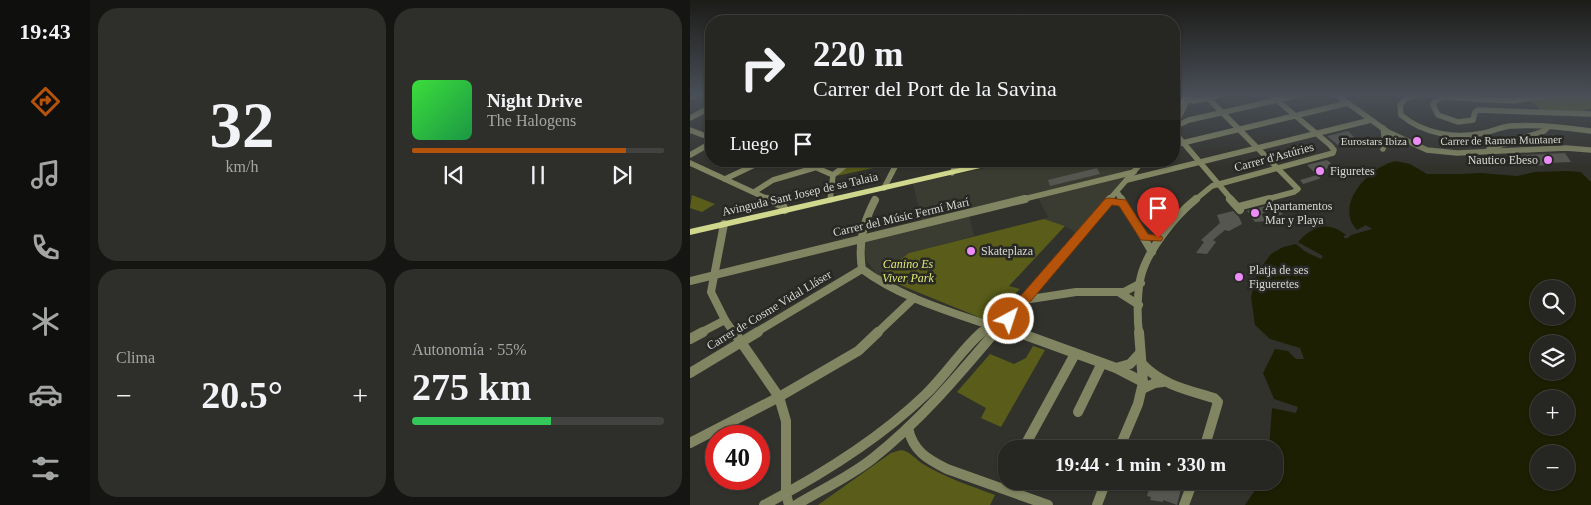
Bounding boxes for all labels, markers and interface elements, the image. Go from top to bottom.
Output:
text: 19:43 [19,19,71,44]
icon: right [730,35,795,100]
text: 220 m [813,35,903,74]
text: Carrer del Port de la Savina [813,76,1057,101]
icon: directions [28,84,63,119]
text: 32 [210,89,275,161]
text: Night Drive [487,90,583,111]
text: The Halogens [487,112,576,129]
icon: arrive [789,130,817,158]
text: Luego [730,133,779,154]
street label: Carrer de Ramon Muntaner [1440,133,1562,147]
place label: Eurostars Ibiza [1341,135,1407,147]
marker: Eurostars Ibiza [1411,135,1423,147]
street label: Carrer d'Astúries [1233,140,1316,174]
place label: Nautico Ebeso [1468,153,1538,167]
marker: Nautico Ebeso [1542,154,1554,166]
icon: music [28,157,63,192]
text: km/h [226,158,258,175]
icon: previous [440,161,468,189]
icon: pause [524,161,552,189]
icon: next [608,161,636,189]
place label: Figuretes [1330,164,1375,178]
marker: Figuretes [1314,165,1326,177]
street label: Avinguda Sant Josep de sa Talaia [721,169,880,219]
pin [1137,187,1179,238]
street label: Carrer del Músic Fermí Marí [832,194,971,239]
icon: arrive [1144,194,1172,222]
place label: Apartamentos Mar y Playa [1265,199,1333,227]
marker: Apartamentos Mar y Playa [1249,207,1261,219]
icon: phone [28,230,63,265]
place label: Skateplaza [981,244,1034,258]
marker: Skateplaza [965,245,977,257]
park label: Canino Es Viver Park [882,257,934,285]
place label: Platja de ses Figueretes [1249,263,1309,291]
street label: Carrer de Cosme Vidal Lláser [704,267,834,353]
marker: Platja de ses Figueretes [1233,271,1245,283]
map controls [1530,280,1575,490]
button: search [1530,280,1575,325]
position arrow [982,292,1034,344]
icon: climate [28,304,63,339]
button: layers [1530,335,1575,380]
text: Autonomía · 55% [412,341,527,358]
text: Clima [116,349,155,366]
text: 275 km [412,366,531,408]
text: 20.5° [201,374,283,416]
icon: car [28,377,63,412]
text: − [116,380,132,411]
text: + [352,380,368,411]
button: + [1530,390,1575,435]
speed limit sign: 40 [705,425,770,490]
button: − [1530,445,1575,490]
icon: filters [28,451,63,486]
text: 19:44 · 1 min · 330 m [1055,454,1226,475]

